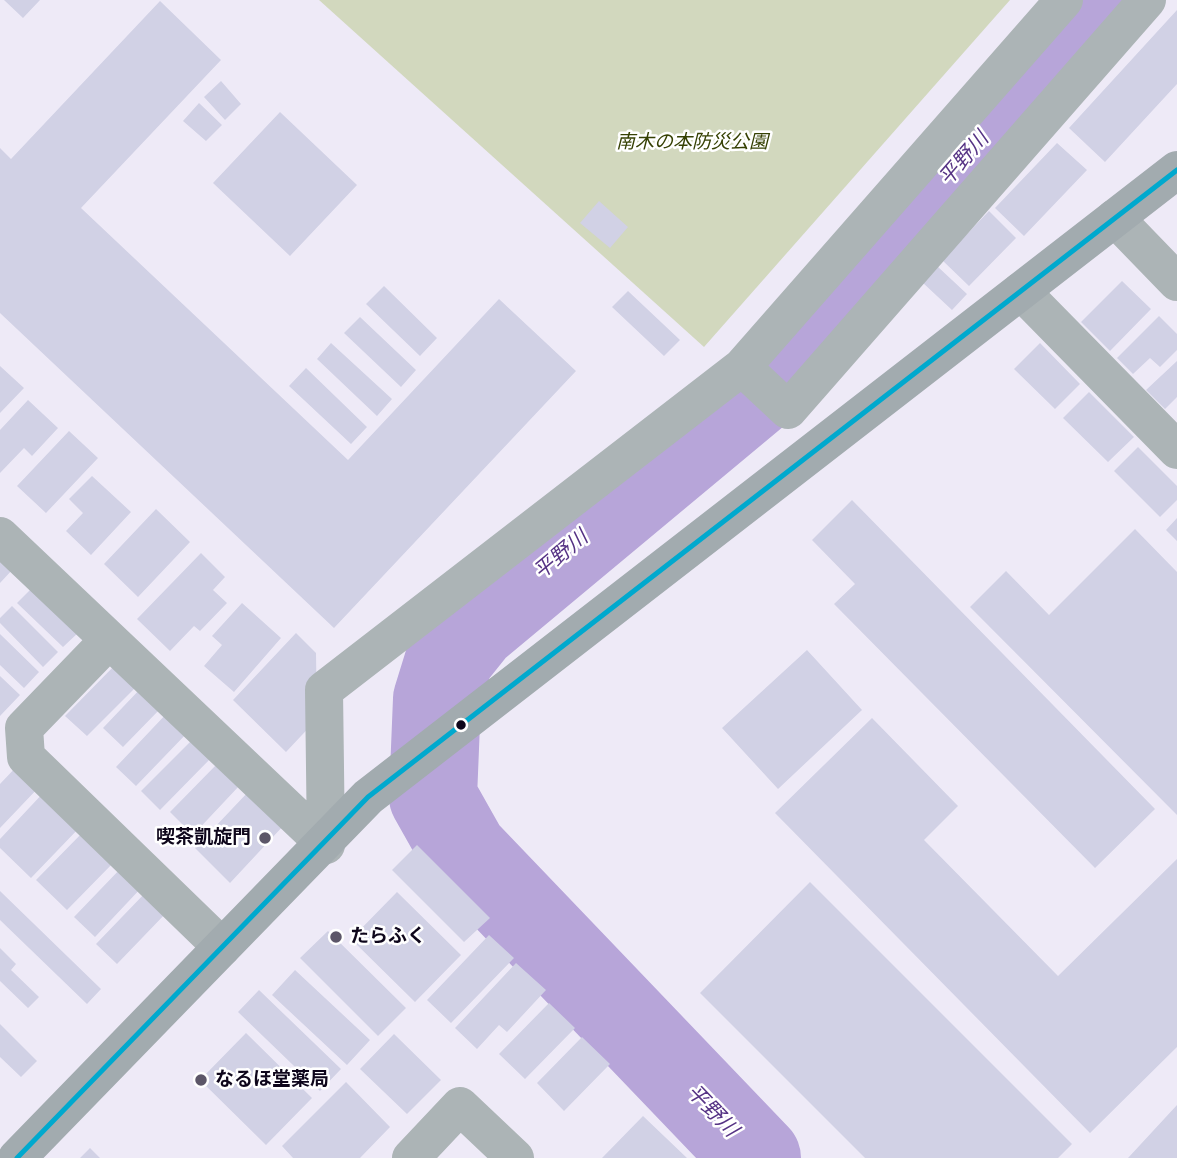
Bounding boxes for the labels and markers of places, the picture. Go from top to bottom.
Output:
unlabelled marker [454,718,468,732]
place label: 喫茶凱旋門 [156,827,251,849]
marker: 喫茶凱旋門 [257,830,273,846]
place label: たらふく [350,926,426,948]
marker: たらふく [328,929,344,945]
place label: なるほ堂薬局 [215,1069,329,1091]
marker: なるほ堂薬局 [193,1072,209,1088]

